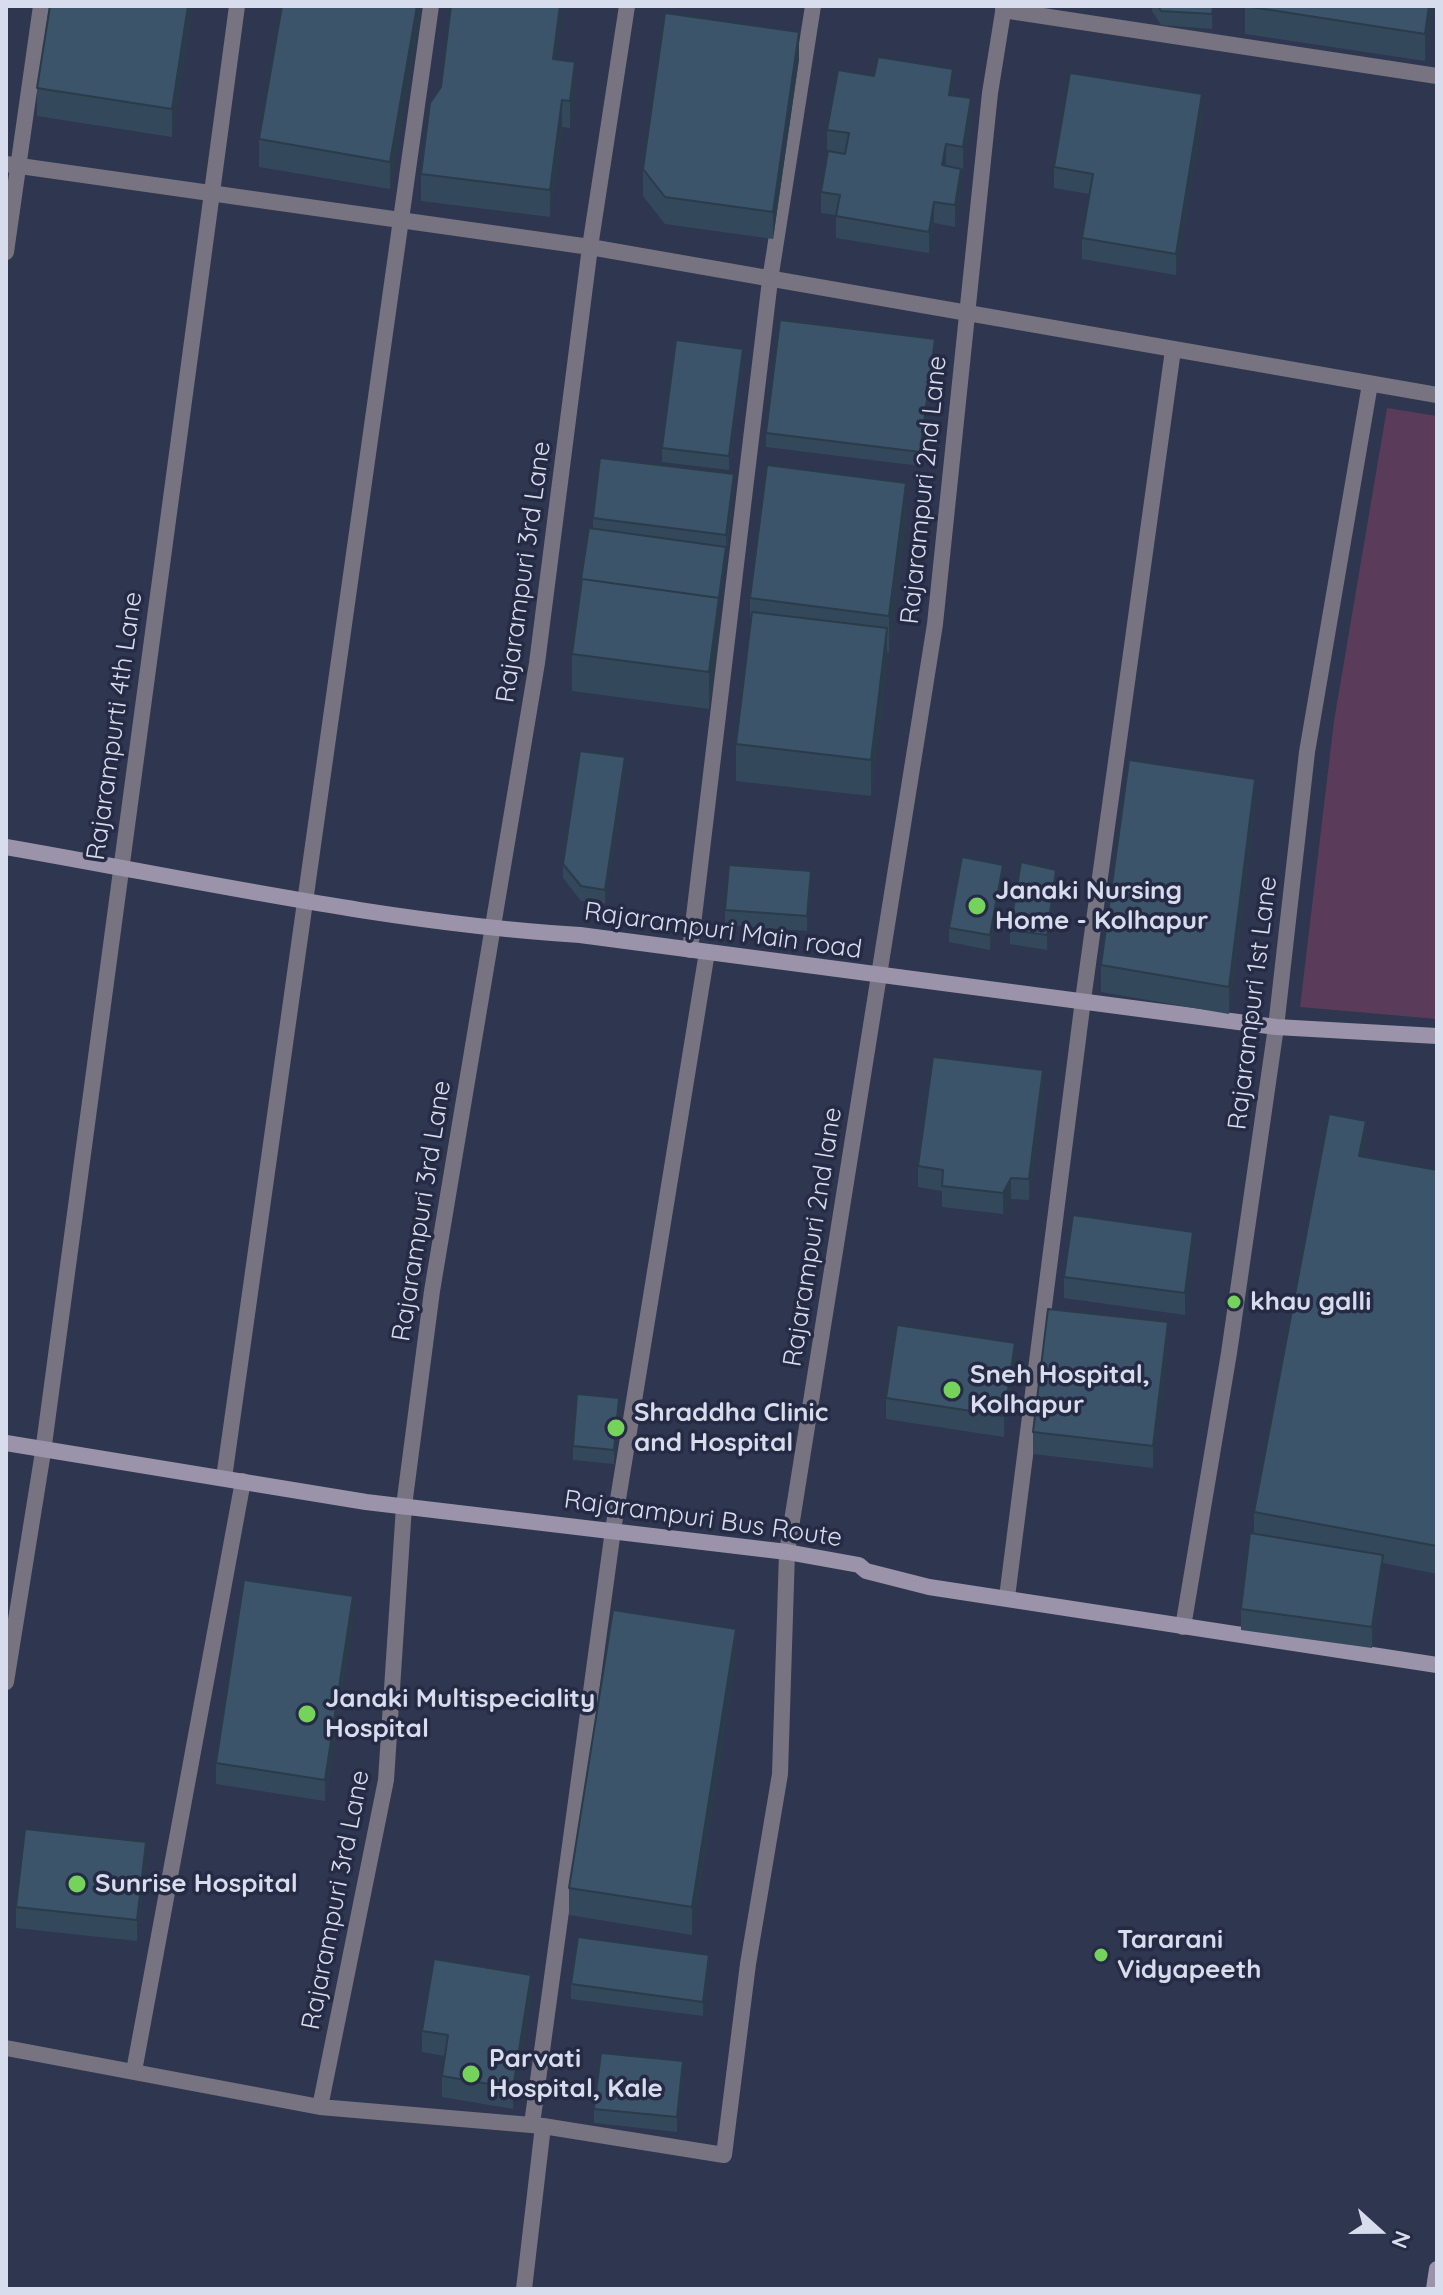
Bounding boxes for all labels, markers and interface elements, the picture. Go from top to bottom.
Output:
street label: Rajarampuri 2nd Lane [894,354,954,626]
street label: Rajarampuri 3rd Lane [490,439,558,705]
street label: Rajarampurti 4th Lane [81,590,149,862]
street label: Rajarampuri 1st Lane [1222,874,1284,1132]
place label: Janaki Nursing Home - Kolhapur [995,875,1208,936]
marker: Janaki Nursing Home - Kolhapur [966,895,988,917]
street label: Rajarampuri Main road [582,896,864,966]
street label: Rajarampuri 3rd Lane [386,1078,458,1344]
street label: Rajarampuri 2nd lane [777,1105,849,1369]
place label: khau galli [1250,1286,1371,1318]
marker: khau galli [1225,1293,1243,1311]
place label: Sneh Hospital, Kolhapur [970,1359,1150,1420]
marker: Sneh Hospital, Kolhapur [941,1379,963,1401]
place label: Shraddha Clinic and Hospital [634,1397,828,1458]
marker: Shraddha Clinic and Hospital [605,1417,627,1439]
street label: Rajarampuri Bus Route [562,1484,844,1554]
place label: Janaki Multispeciality Hospital [325,1683,595,1744]
marker: Janaki Multispeciality Hospital [296,1703,318,1725]
street label: Rajarampuri 3rd Lane [296,1768,376,2032]
place label: Sunrise Hospital [95,1868,298,1900]
marker: Sunrise Hospital [66,1873,88,1895]
place label: Tararani Vidyapeeth [1117,1924,1262,1986]
marker: Tararani Vidyapeeth [1092,1946,1110,1964]
place label: Parvati Hospital, Kale [489,2043,663,2104]
marker: Parvati Hospital, Kale [460,2063,482,2085]
north arrow [1339,2191,1419,2271]
text: N [1385,2227,1417,2252]

